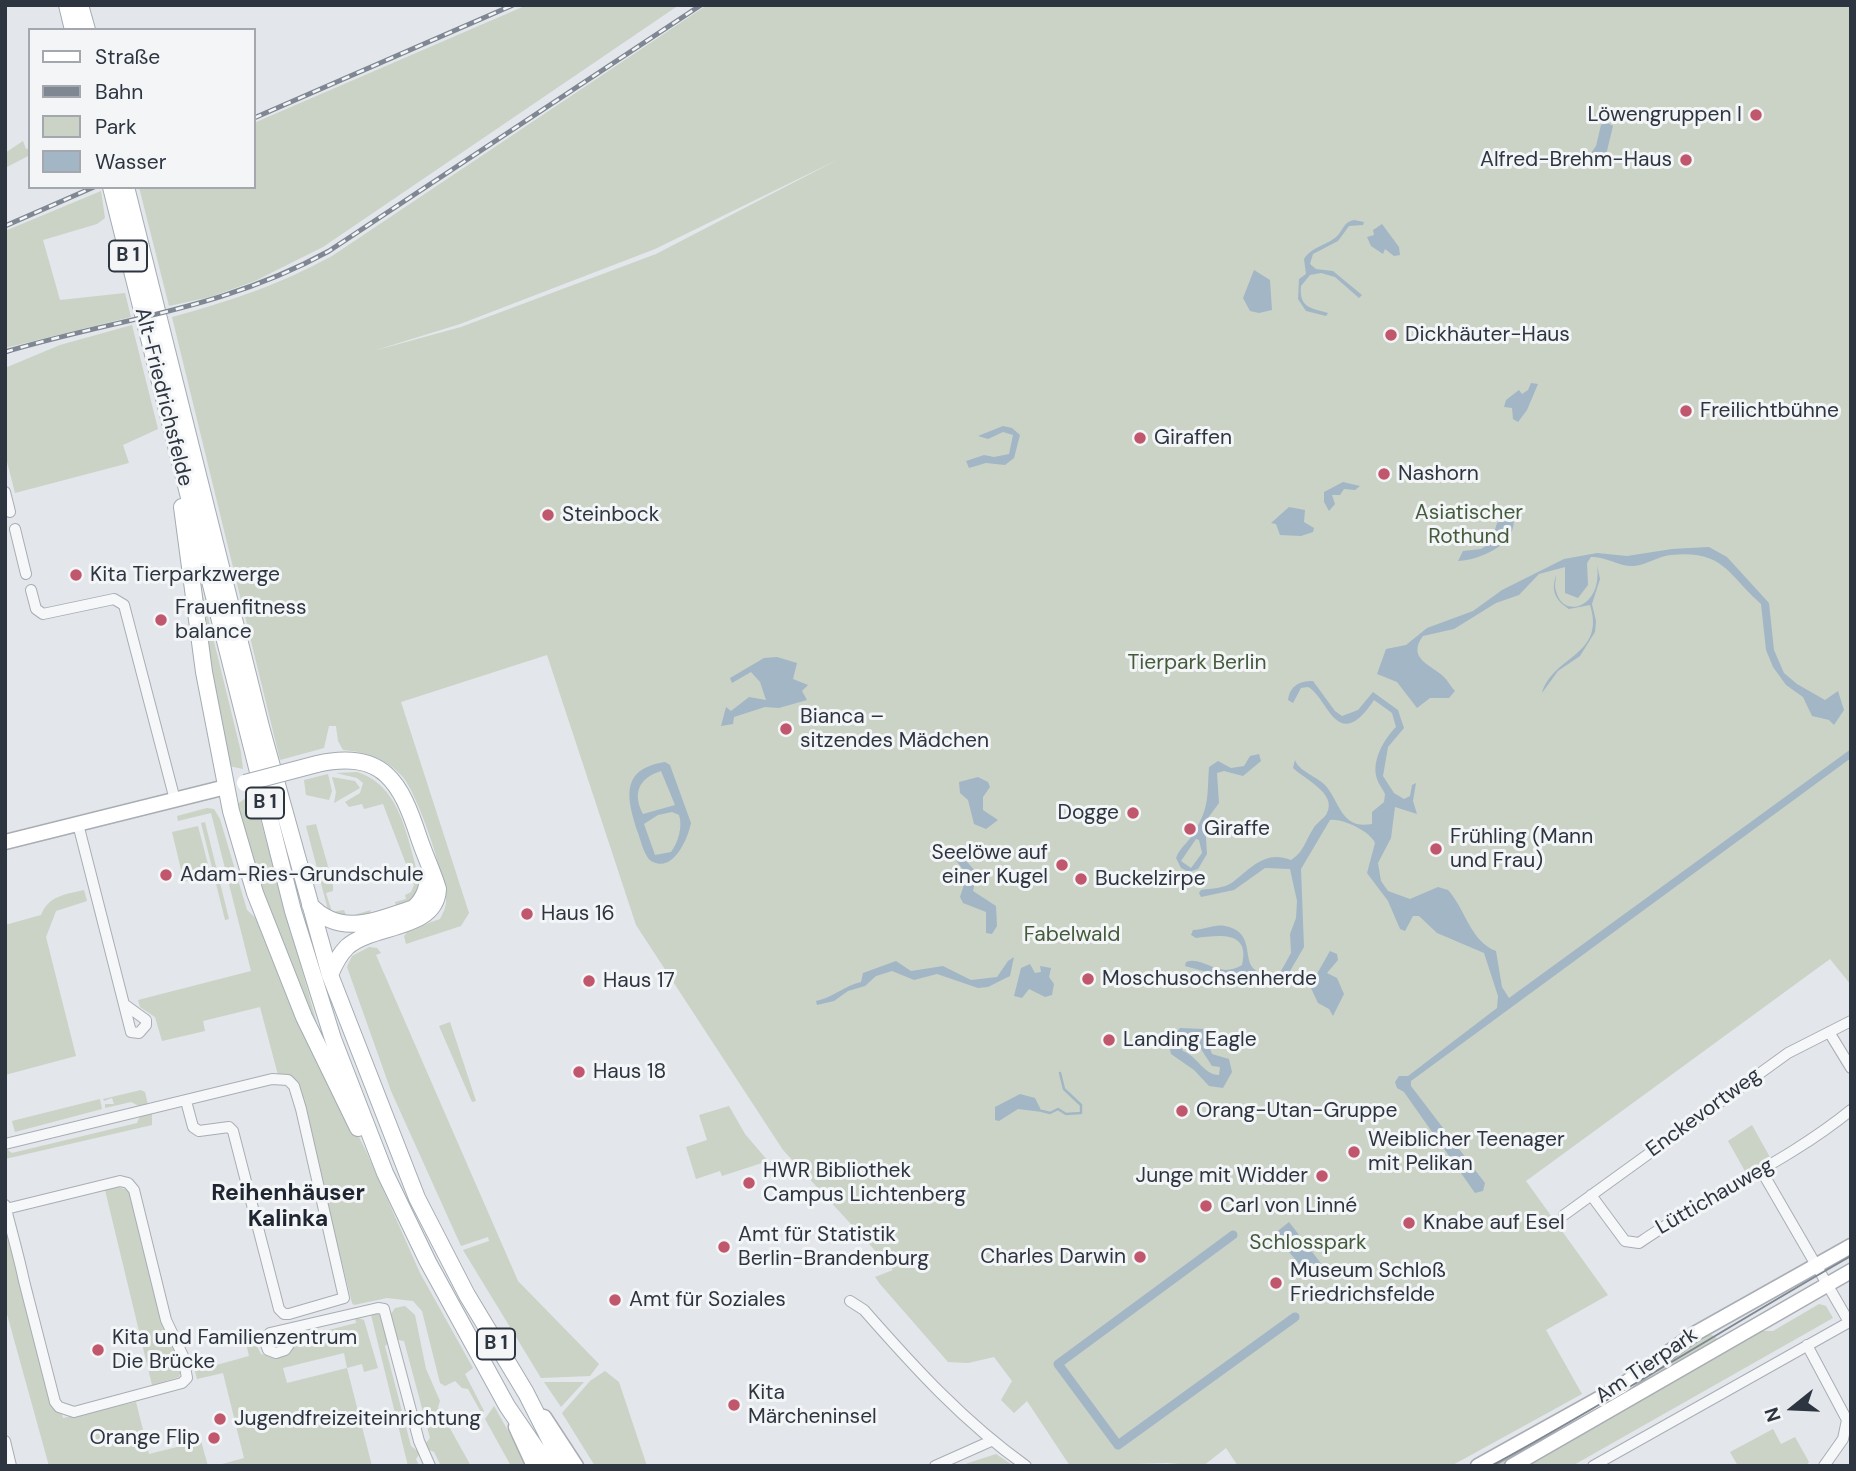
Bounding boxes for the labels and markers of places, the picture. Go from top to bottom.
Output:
place label: Löwengruppen I [1587,102,1742,128]
marker: Löwengruppen I [1748,107,1764,123]
place label: Alfred-Brehm-Haus [1480,147,1672,173]
marker: Alfred-Brehm-Haus [1678,152,1694,168]
place label: Dickhäuter-Haus [1405,322,1570,348]
marker: Dickhäuter-Haus [1383,327,1399,343]
place label: Freilichtbühne [1700,398,1839,424]
marker: Freilichtbühne [1678,403,1694,419]
place label: Giraffen [1154,425,1232,451]
marker: Giraffen [1132,430,1148,446]
place label: Nashorn [1398,461,1479,487]
marker: Nashorn [1376,466,1392,482]
place label: Steinbock [562,502,659,528]
marker: Steinbock [540,507,556,523]
place label: Kita Tierparkzwerge [90,562,280,588]
marker: Kita Tierparkzwerge [68,567,84,583]
place label: Frauenfitness balance [175,595,307,645]
marker: Frauenfitness balance [153,612,169,628]
place label: Bianca – sitzendes Mädchen [800,704,989,754]
marker: Bianca – sitzendes Mädchen [778,721,794,737]
place label: Dogge [1058,800,1119,826]
marker: Dogge [1125,805,1141,821]
place label: Giraffe [1204,816,1270,842]
marker: Giraffe [1182,821,1198,837]
place label: Frühling (Mann und Frau) [1450,824,1593,874]
place label: Seelöwe auf einer Kugel [931,840,1048,890]
marker: Frühling (Mann und Frau) [1428,841,1444,857]
marker: Seelöwe auf einer Kugel [1054,857,1070,873]
place label: Adam-Ries-Grundschule [180,862,424,888]
place label: Buckelzirpe [1095,866,1206,892]
marker: Adam-Ries-Grundschule [158,867,174,883]
marker: Buckelzirpe [1073,871,1089,887]
place label: Haus 16 [541,901,615,927]
marker: Haus 16 [519,906,535,922]
place label: Moschusochsenherde [1102,966,1317,992]
place label: Haus 17 [603,968,675,994]
marker: Moschusochsenherde [1080,971,1096,987]
marker: Haus 17 [581,973,597,989]
place label: Landing Eagle [1123,1027,1257,1053]
marker: Landing Eagle [1101,1032,1117,1048]
place label: Haus 18 [593,1059,666,1085]
marker: Haus 18 [571,1064,587,1080]
place label: Orang-Utan-Gruppe [1196,1098,1397,1124]
marker: Orang-Utan-Gruppe [1174,1103,1190,1119]
place label: Weiblicher Teenager mit Pelikan [1368,1127,1565,1177]
marker: Weiblicher Teenager mit Pelikan [1346,1144,1362,1160]
place label: HWR Bibliothek Campus Lichtenberg [763,1158,966,1208]
place label: Junge mit Widder [1136,1163,1308,1189]
marker: Junge mit Widder [1314,1168,1330,1184]
marker: HWR Bibliothek Campus Lichtenberg [741,1175,757,1191]
place label: Carl von Linné [1220,1193,1357,1219]
marker: Carl von Linné [1198,1198,1214,1214]
place label: Knabe auf Esel [1423,1210,1565,1236]
marker: Knabe auf Esel [1401,1215,1417,1231]
place label: Amt für Statistik Berlin-Brandenburg [738,1222,929,1272]
marker: Amt für Statistik Berlin-Brandenburg [716,1239,732,1255]
place label: Charles Darwin [980,1244,1126,1270]
marker: Charles Darwin [1132,1249,1148,1265]
place label: Museum Schloß Friedrichsfelde [1290,1258,1446,1308]
marker: Museum Schloß Friedrichsfelde [1268,1275,1284,1291]
place label: Amt für Soziales [629,1287,786,1313]
marker: Amt für Soziales [607,1292,623,1308]
place label: Kita und Familienzentrum Die Brücke [112,1325,357,1375]
marker: Kita und Familienzentrum Die Brücke [90,1342,106,1358]
place label: Kita Märcheninsel [748,1380,877,1430]
marker: Kita Märcheninsel [726,1397,742,1413]
place label: Jugendfreizeiteinrichtung [234,1406,481,1432]
marker: Jugendfreizeiteinrichtung [212,1411,228,1427]
place label: Orange Flip [90,1425,200,1451]
marker: Orange Flip [206,1430,222,1446]

